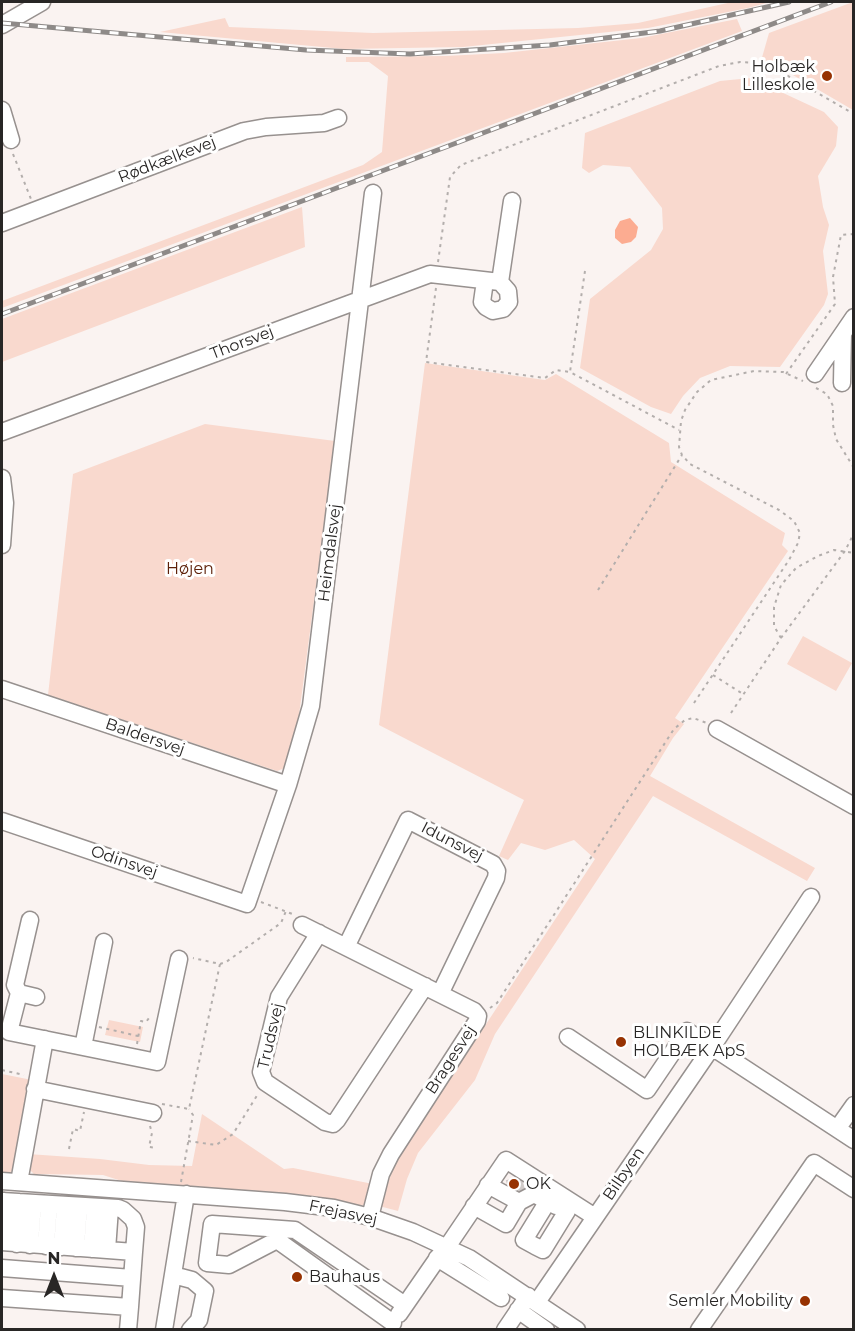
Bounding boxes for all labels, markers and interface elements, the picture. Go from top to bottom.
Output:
place label: Holbæk Lilleskole [742,57,815,95]
marker: Holbæk Lilleskole [820,69,834,83]
street label: Rødkælkevej [115,133,219,187]
street label: Thorsvej [208,322,276,364]
street label: Heimdalsvej [314,503,346,603]
park label: Højen [166,559,214,579]
street label: Baldersvej [103,714,187,760]
street label: Idunsvej [418,818,486,866]
street label: Odinsvej [88,842,160,882]
street label: Trudsvej [254,1001,288,1071]
street label: Bragesvej [422,1022,480,1098]
place label: BLINKILDE HOLBÆK ApS [633,1023,745,1061]
marker: BLINKILDE HOLBÆK ApS [614,1035,628,1049]
street label: Bilbyen [599,1144,649,1204]
place label: OK [526,1174,551,1194]
marker: OK [507,1177,521,1191]
street label: Frejasvej [307,1196,379,1230]
north arrow [24,1247,84,1307]
text: N [48,1249,60,1268]
place label: Bauhaus [309,1267,380,1287]
marker: Bauhaus [290,1270,304,1284]
place label: Semler Mobility [668,1291,793,1311]
marker: Semler Mobility [798,1294,812,1308]

